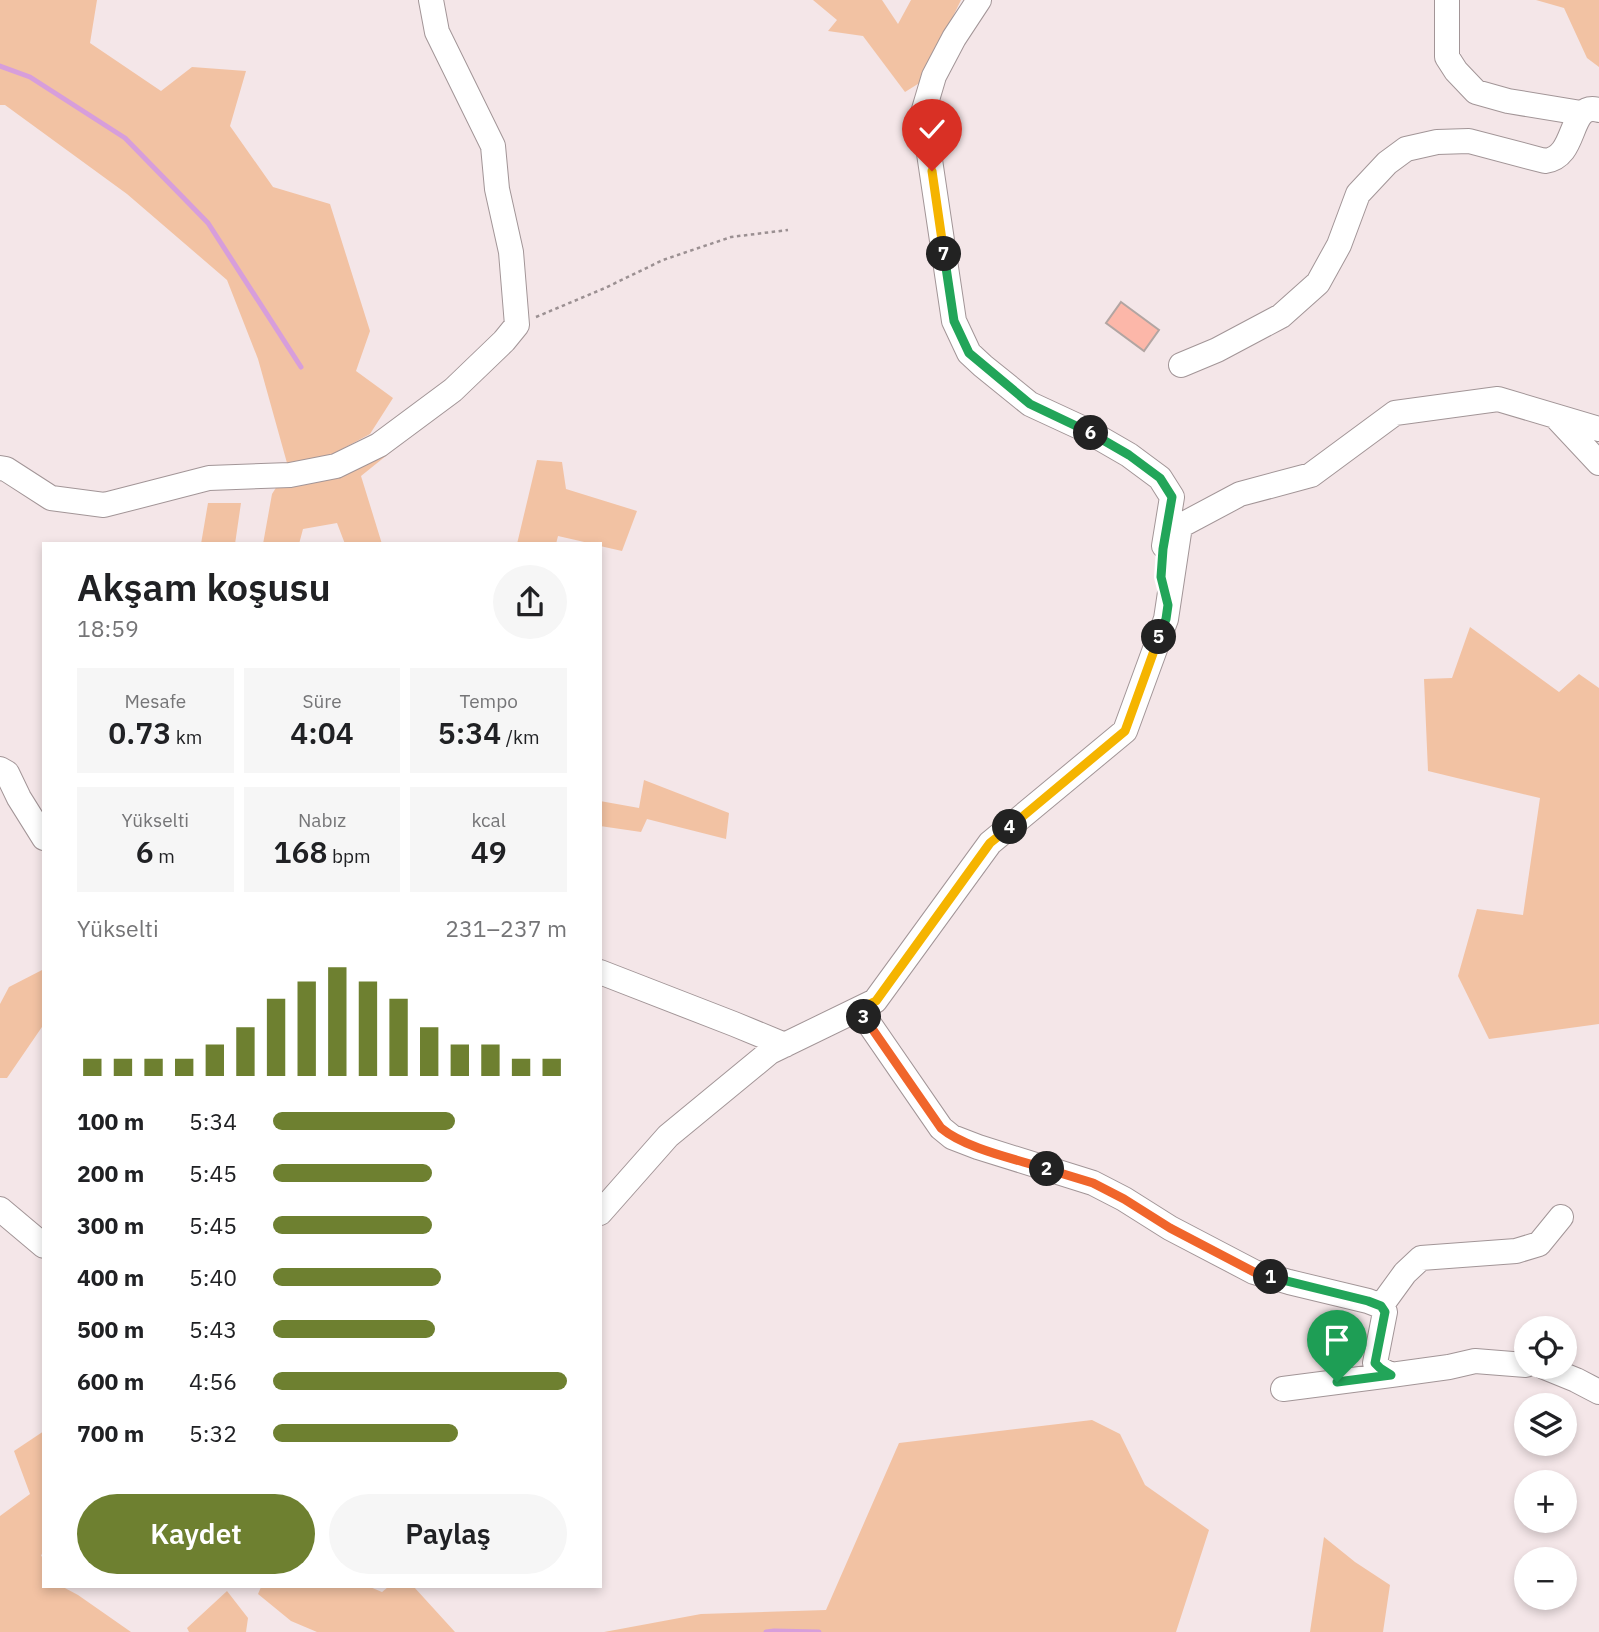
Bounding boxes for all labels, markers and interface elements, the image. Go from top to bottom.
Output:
pin [902,99,962,171]
icon: check [913,110,951,148]
pin: 7 [926,236,962,272]
text: 7 [938,241,949,265]
pin: 6 [1074,416,1108,450]
text: 6 [1085,420,1096,444]
text: Akşam koşusu [77,562,331,611]
button: share [493,565,567,639]
text: 18:59 [77,613,139,643]
pin: 5 [1142,620,1176,654]
text: 5 [1153,624,1164,648]
text: Mesafe [124,689,186,713]
text: Süre [302,689,342,713]
text: Tempo [460,689,518,713]
text: 0.73 [108,713,171,752]
text: 4:04 [290,713,354,752]
text: 5:34 [438,713,501,752]
text: km [171,725,202,749]
text: /km [501,725,540,749]
text: Yükselti [122,808,189,832]
text: Nabız [298,808,346,832]
text: kcal [471,808,506,832]
pin: 4 [992,810,1028,844]
text: 4 [1004,814,1015,838]
text: 6 [136,832,154,871]
text: 168 [273,832,327,871]
text: 49 [471,832,507,871]
text: m [154,844,175,868]
text: bpm [327,844,371,868]
text: Yükselti [77,913,159,943]
text: 231–237 m [445,913,567,943]
pin: 3 [846,1000,882,1034]
text: 3 [858,1004,869,1028]
text: 100 m [77,1106,144,1136]
text: 5:34 [189,1106,237,1136]
pin: 2 [1030,1152,1064,1186]
text: 2 [1041,1156,1052,1180]
text: 200 m [77,1158,144,1188]
text: 5:45 [189,1158,237,1188]
text: 300 m [77,1210,144,1240]
text: 5:45 [189,1210,237,1240]
pin: 1 [1254,1260,1288,1294]
text: 400 m [77,1262,144,1292]
text: 5:40 [189,1262,237,1292]
text: 1 [1265,1264,1276,1288]
pin [1307,1310,1367,1382]
text: 500 m [77,1314,144,1344]
text: 5:43 [189,1314,237,1344]
map controls [1514,1316,1577,1610]
button: locate [1514,1316,1577,1379]
icon: arrive [1318,1321,1356,1359]
text: 600 m [77,1366,144,1396]
text: 4:56 [189,1366,237,1396]
button: layers [1514,1393,1577,1456]
text: 700 m [77,1418,144,1448]
text: 5:32 [189,1418,237,1448]
button: + [1514,1470,1577,1533]
button: Kaydet [77,1494,315,1574]
button: Paylaş [329,1494,567,1574]
button: − [1514,1547,1577,1610]

